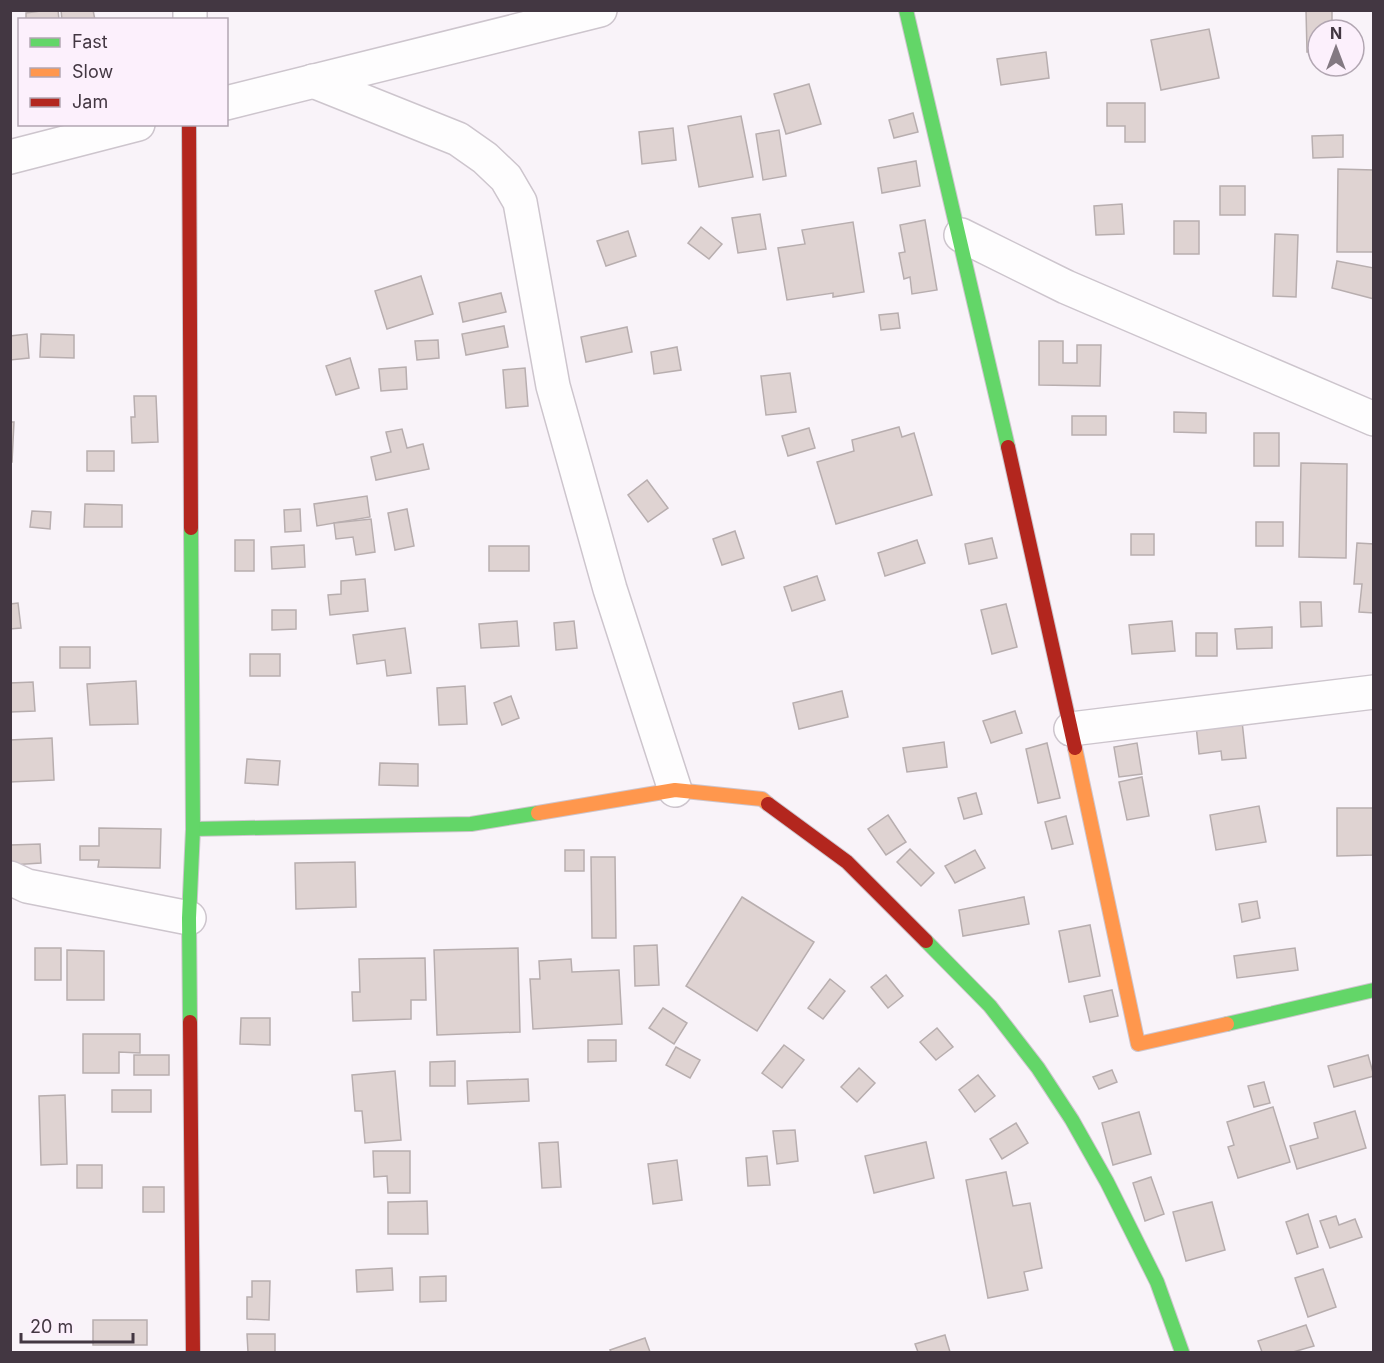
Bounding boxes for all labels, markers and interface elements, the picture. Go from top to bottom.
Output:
legend [18,18,228,126]
north arrow [1306,18,1366,78]
text: N [1330,23,1342,43]
text: Fast [72,31,108,52]
text: Slow [72,61,113,82]
text: Jam [72,91,108,112]
scale bar [21,1306,134,1344]
text: 20 m [30,1316,73,1337]

